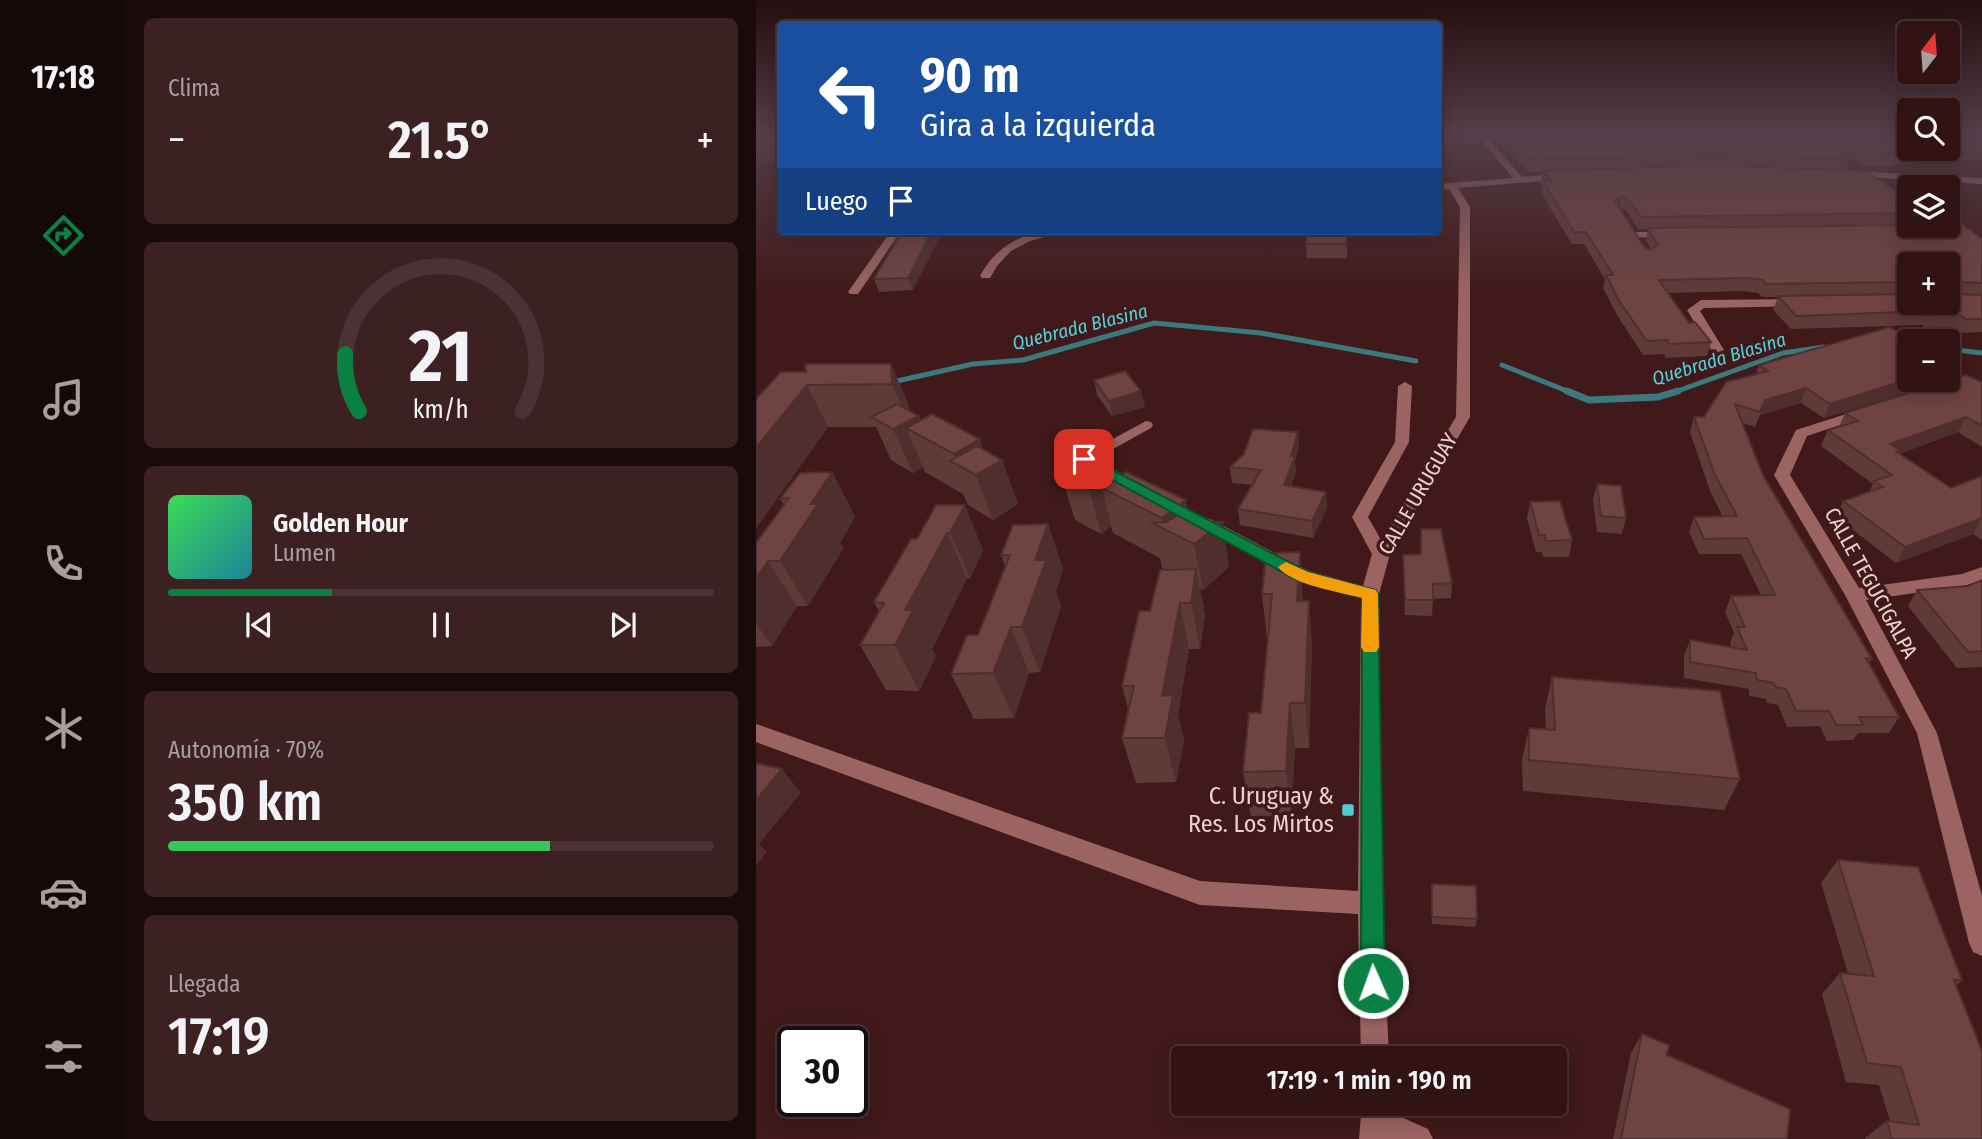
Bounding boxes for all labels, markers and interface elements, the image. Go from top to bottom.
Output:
north arrow [1897,21,1960,84]
map controls [1897,21,1960,392]
text: 90 m [920,46,1020,105]
icon: left [805,49,896,140]
text: 17:18 [31,58,95,96]
text: Clima [168,74,220,102]
button: search [1897,98,1960,161]
text: Gira a la izquierda [920,106,1156,144]
text: 21.5° [388,109,494,172]
text: − [168,117,185,163]
text: + [697,117,714,163]
button: layers [1897,175,1960,238]
icon: arrive [882,182,920,220]
text: Luego [805,186,868,217]
icon: directions [39,211,88,260]
button: + [1897,252,1960,315]
water label: Quebrada Blasina [1010,299,1150,355]
text: 21 [408,314,473,401]
water label: Quebrada Blasina [1649,328,1789,390]
button: − [1897,329,1960,392]
icon: music [39,375,88,424]
text: km/h [413,395,469,425]
street label: CALLE URUGUAY [1373,428,1463,559]
pin [1054,429,1114,489]
icon: arrive [1065,440,1103,478]
street label: CALLE TEGUCIGALPA [1819,503,1923,663]
text: Golden Hour [273,508,408,539]
icon: phone [39,539,88,588]
text: Lumen [273,539,336,567]
icon: previous [240,606,278,644]
icon: pause [422,606,460,644]
icon: next [604,606,642,644]
icon: climate [39,704,88,753]
text: Autonomía · 70% [168,736,324,764]
text: 350 km [168,771,322,834]
place label: C. Uruguay & Res. Los Mirtos [1188,782,1334,838]
marker: C. Uruguay & Res. Los Mirtos [1340,802,1356,818]
icon: car [39,868,88,917]
position arrow [1336,946,1410,1020]
text: Llegada [168,970,240,998]
text: 17:19 [168,1005,270,1068]
speed limit sign: 30 [777,1026,868,1117]
icon: filters [39,1032,88,1081]
text: 17:19 · 1 min · 190 m [1266,1065,1472,1096]

